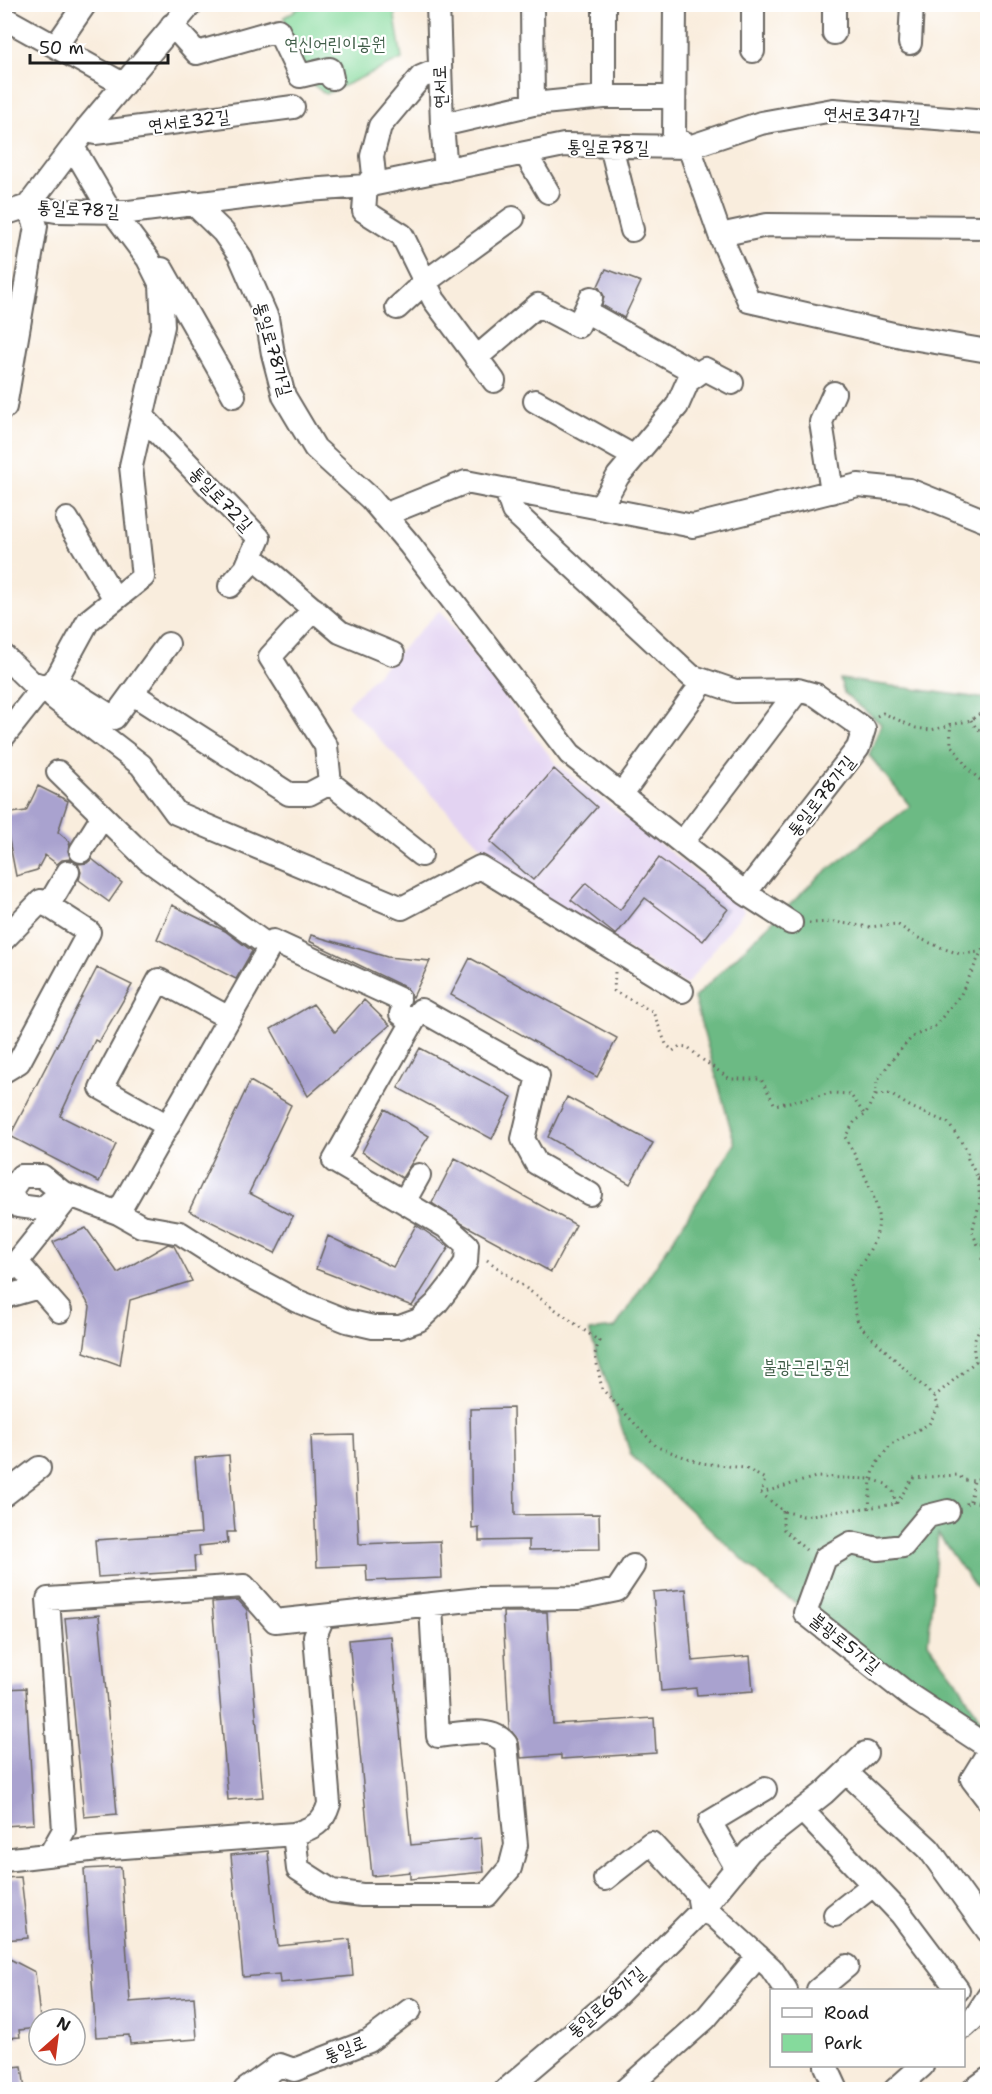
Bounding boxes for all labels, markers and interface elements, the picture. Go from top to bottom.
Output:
scale bar [30,27,168,65]
park label: 연신어린이공원 [284,32,386,56]
text: 50 m [39,36,84,60]
street label: 연서로 [427,65,453,109]
street label: 연서로34가길 [823,101,921,129]
street label: 연서로32길 [147,104,232,138]
street label: 통일로78길 [567,134,650,160]
street label: 통일로78길 [36,195,120,223]
street label: 통일로78가길 [248,299,298,399]
street label: 통일로72길 [184,461,258,537]
street label: 통일로78가길 [782,750,861,842]
park label: 불광근린공원 [763,1355,849,1379]
street label: 불광로5가길 [805,1607,885,1679]
street label: 통일로68가길 [562,1960,650,2043]
legend [770,1989,965,2067]
text: Road [824,2001,869,2025]
north arrow [27,2007,87,2067]
text: N [53,2012,74,2036]
street label: 통일로 [320,2030,370,2068]
text: Park [824,2031,863,2055]

